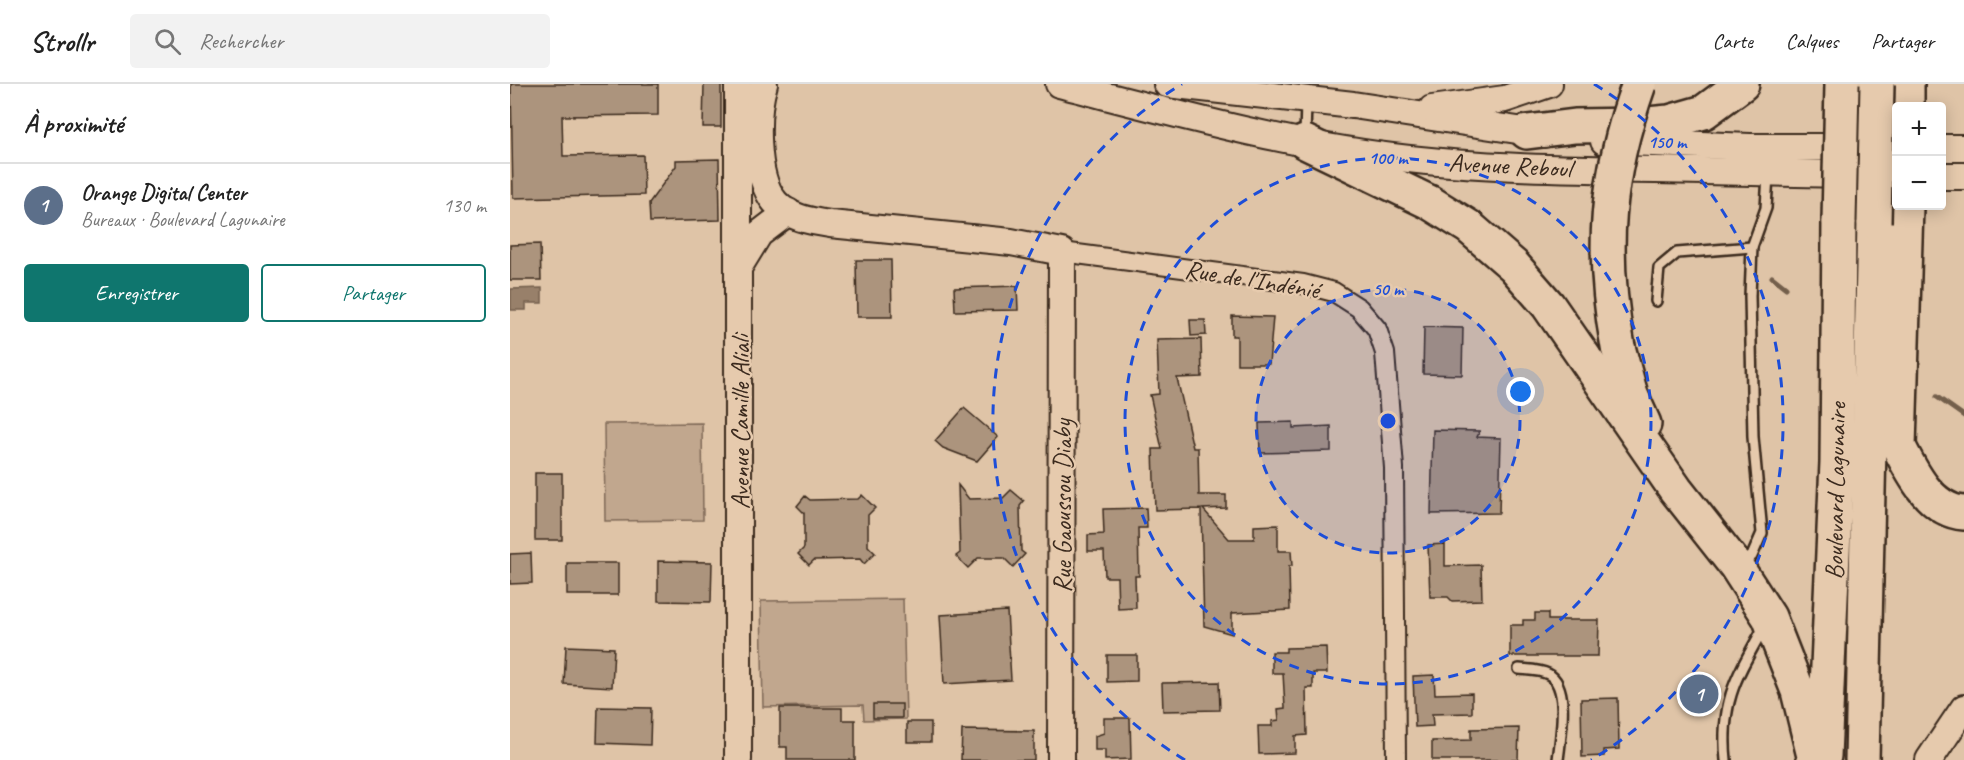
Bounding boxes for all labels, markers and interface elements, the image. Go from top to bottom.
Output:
search box [130,14,550,68]
text: Strollr [30,24,94,59]
icon: search [151,25,184,58]
text: Rechercher [199,27,283,55]
text: Carte [1712,28,1753,54]
text: Calques [1786,28,1838,54]
text: Partager [1871,28,1934,54]
map controls [1892,102,1946,210]
button: + [1892,102,1946,156]
text: À proximité [24,107,123,140]
text: 150 m [1648,131,1688,153]
street label: Avenue Reboul [1448,146,1577,185]
text: 100 m [1369,147,1409,169]
button: − [1892,156,1946,210]
text: Orange Digital Center [81,179,246,207]
text: 1 [39,193,48,218]
text: 130 m [443,193,486,218]
text: Bureaux · Boulevard Lagunaire [81,207,285,232]
street label: Rue de l'Indénié [1182,253,1325,307]
button: Enregistrer [24,264,249,322]
button: Partager [261,264,486,322]
text: 50 m [1373,278,1405,300]
street label: Avenue Camille Aliali [724,332,757,509]
your location [1506,377,1535,406]
street label: Boulevard Lagunaire [1817,401,1854,580]
centre of rings [1378,411,1398,431]
street label: Rue Gaoussou Diaby [1046,417,1079,593]
pin: 1 [1680,672,1718,716]

